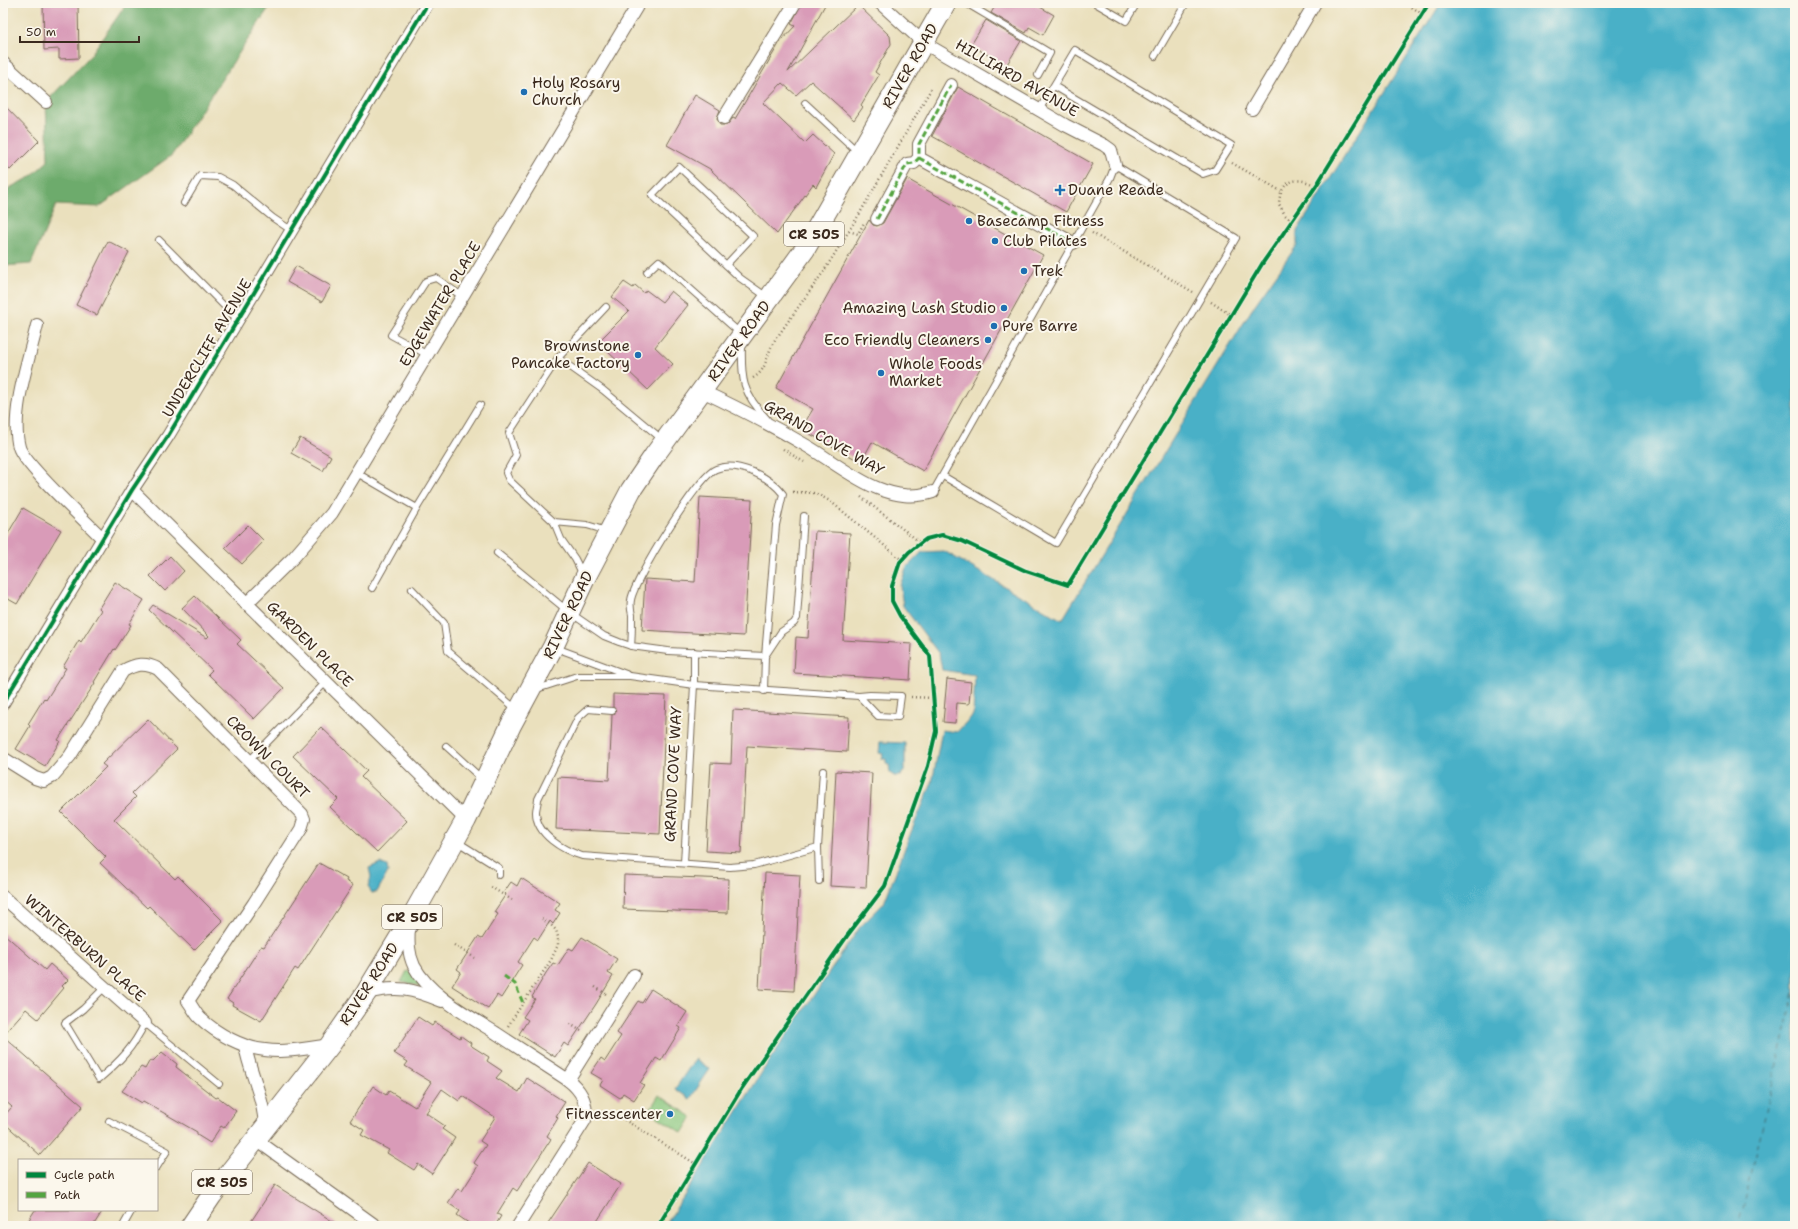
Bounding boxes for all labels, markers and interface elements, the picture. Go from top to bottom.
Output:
scale bar [20,18,139,44]
street label: RIVER ROAD [878,20,942,112]
text: 50 m [26,24,56,40]
street label: HILLIARD AVENUE [952,35,1082,121]
place label: Holy Rosary Church [532,73,620,110]
marker: Holy Rosary Church [519,87,529,97]
place label: Duane Reade [1068,180,1164,200]
marker: Duane Reade [1055,185,1065,195]
place label: Basecamp Fitness [977,211,1104,231]
marker: Basecamp Fitness [964,216,974,226]
road number: CR 505 [784,222,844,246]
place label: Club Pilates [1003,231,1087,251]
marker: Club Pilates [990,236,1000,246]
street label: EDGEWATER PLACE [395,238,485,370]
place label: Trek [1032,261,1063,281]
marker: Trek [1019,266,1029,276]
street label: UNDERCLIFF AVENUE [158,275,256,421]
street label: RIVER ROAD [703,297,775,385]
place label: Amazing Lash Studio [842,298,996,318]
marker: Amazing Lash Studio [999,303,1009,313]
place label: Pure Barre [1002,316,1078,336]
marker: Pure Barre [989,321,999,331]
place label: Eco Friendly Cleaners [824,330,980,350]
marker: Eco Friendly Cleaners [983,335,993,345]
place label: Brownstone Pancake Factory [511,336,630,373]
marker: Brownstone Pancake Factory [633,350,643,360]
place label: Whole Foods Market [889,354,982,391]
marker: Whole Foods Market [876,368,886,378]
street label: GRAND COVE WAY [760,395,888,481]
street label: RIVER ROAD [538,568,598,662]
street label: GARDEN PLACE [263,597,357,691]
street label: GRAND COVE WAY [659,706,687,842]
street label: CROWN COURT [222,711,314,803]
street label: WINTERBURN PLACE [20,890,150,1006]
road number: CR 505 [382,905,442,929]
street label: RIVER ROAD [335,939,403,1029]
place label: Fitnesscenter [566,1104,662,1124]
marker: Fitnesscenter [665,1109,675,1119]
legend [18,1159,158,1211]
text: Cycle path [54,1167,115,1183]
road number: CR 505 [192,1170,252,1194]
text: Path [54,1187,80,1203]

